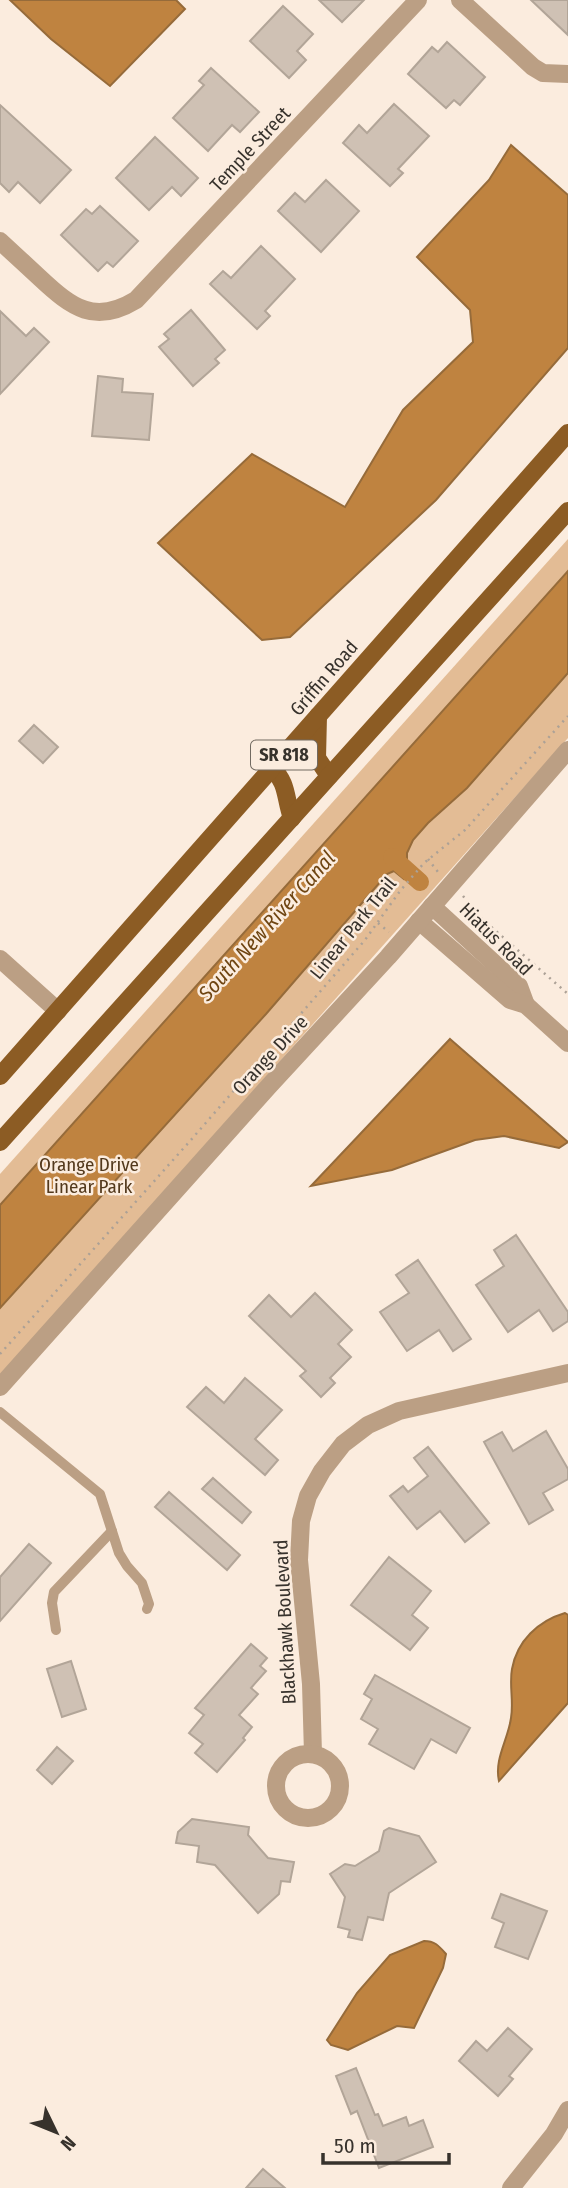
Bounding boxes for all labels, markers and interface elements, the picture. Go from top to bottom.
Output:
street label: Temple Street [205,101,296,196]
street label: Griffin Road [285,636,363,720]
road number: SR 818 [251,740,317,770]
water label: South New River Canal [192,846,341,1007]
street label: Linear Park Trail [305,872,401,984]
street label: Hiatus Road [455,898,537,980]
street label: Orange Drive [227,1011,313,1099]
park label: Orange Drive Linear Park [39,1153,139,1198]
street label: Blackhawk Boulevard [269,1539,301,1705]
north arrow [21,2097,91,2167]
scale bar [323,2122,449,2166]
text: N [56,2131,80,2155]
text: 50 m [334,2133,376,2159]

